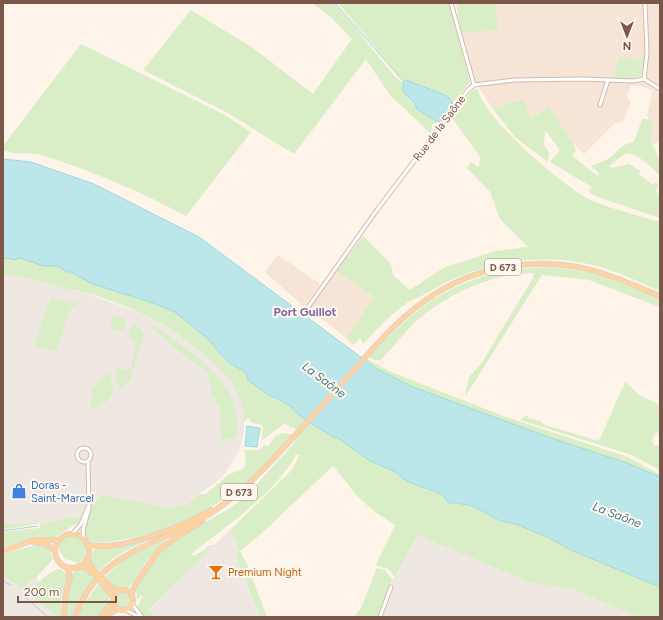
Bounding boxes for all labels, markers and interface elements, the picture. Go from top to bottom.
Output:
north arrow [607,16,647,56]
text: N [623,39,631,52]
street label: Rue de la Saône [411,93,468,164]
road number: D 673 [485,259,521,275]
district label: Port Guillot [274,305,337,319]
water label: La Saône [299,359,349,401]
place label: Doras - Saint-Marcel [31,479,94,505]
shop icon: Doras - Saint-Marcel [10,482,28,500]
road number: D 673 [221,484,257,500]
water label: La Saône [591,499,644,531]
bar icon: Premium Night [207,563,225,581]
place label: Premium Night [228,566,302,579]
scale bar [18,578,116,604]
text: 200 m [24,585,59,599]

